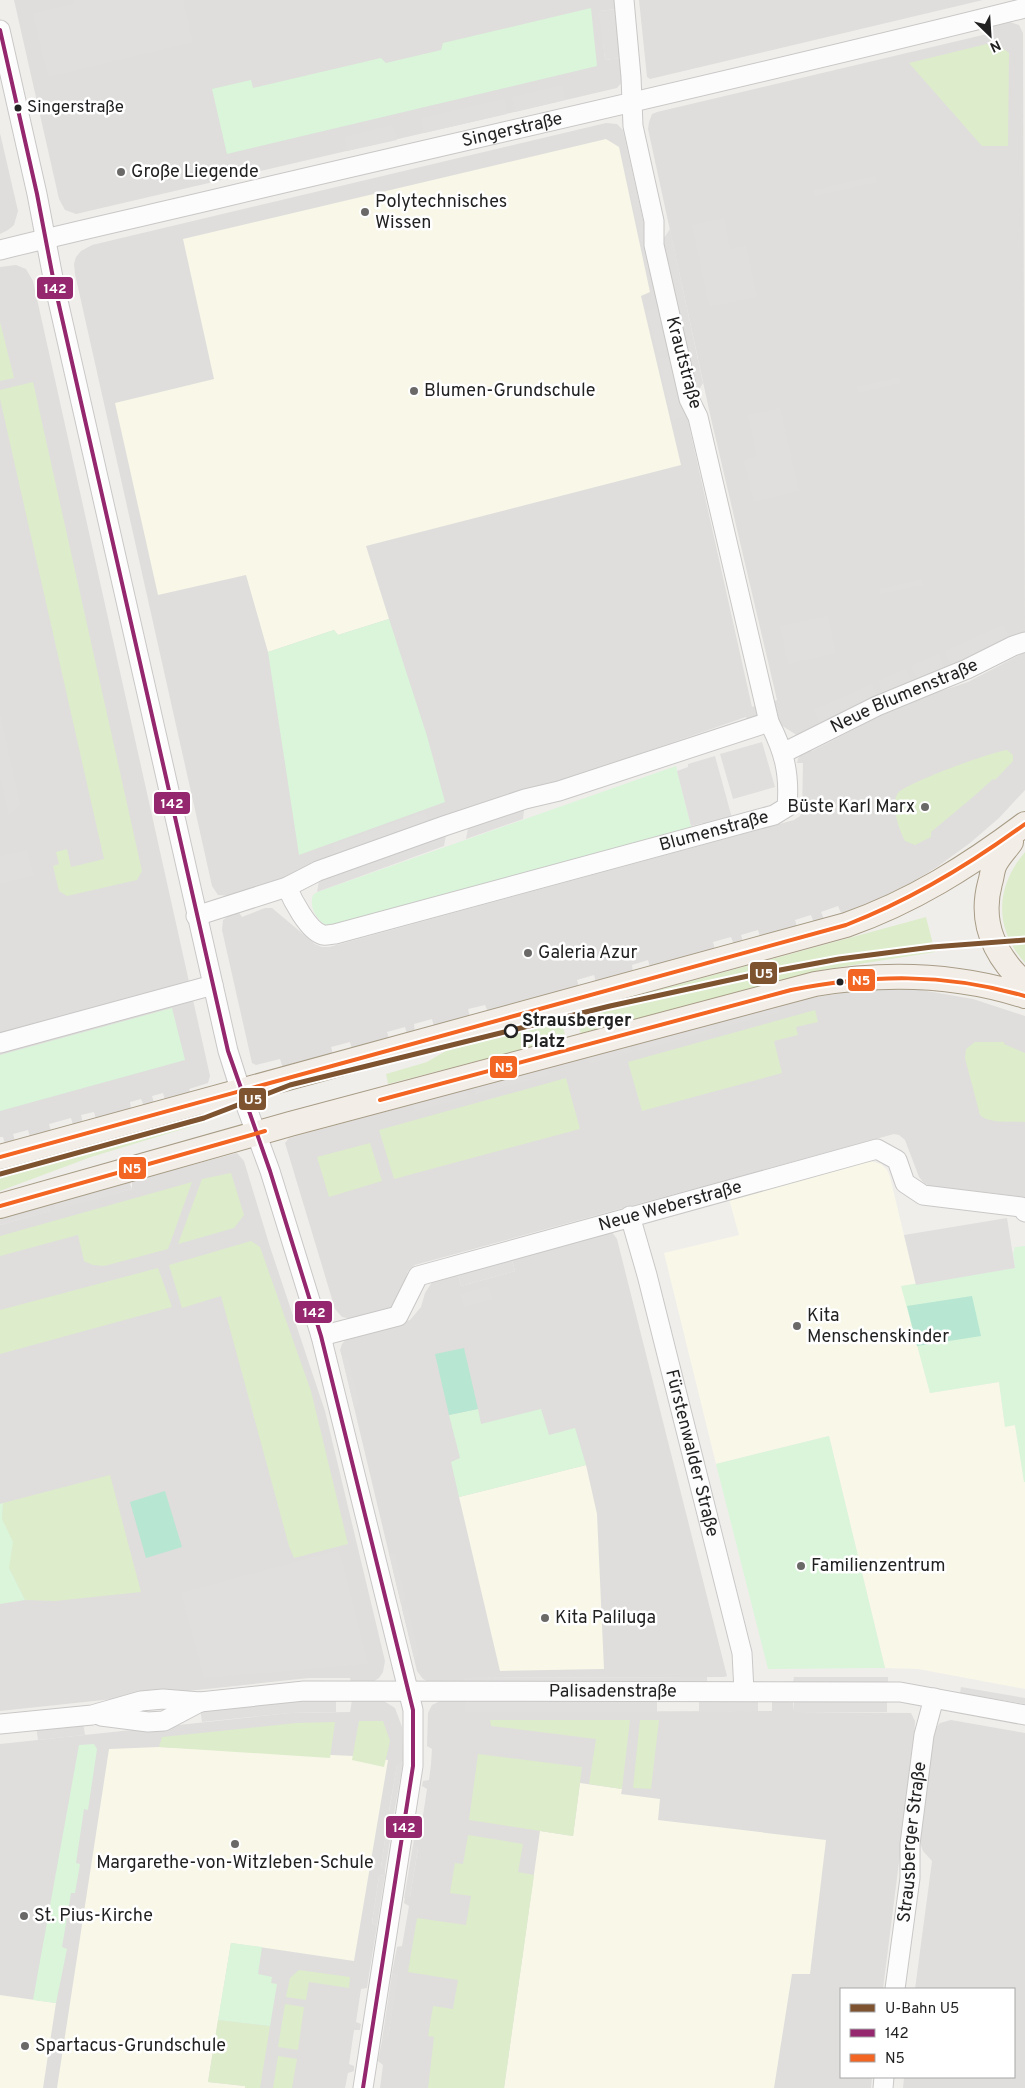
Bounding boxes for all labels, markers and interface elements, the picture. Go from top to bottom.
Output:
north arrow [965,10,1015,60]
text: N [987,36,1003,55]
place label: Singerstraße [27,97,124,119]
marker: Singerstraße [13,103,23,113]
street label: Singerstraße [460,107,565,153]
place label: Große Liegende [131,161,259,184]
marker: Große Liegende [115,166,127,178]
place label: Polytechnisches Wissen [375,191,507,235]
marker: Polytechnisches Wissen [359,206,371,218]
line badge: 142 [36,276,74,300]
text: 142 [43,281,67,298]
street label: Krautstraße [660,314,706,412]
place label: Blumen-Grundschule [424,380,595,403]
marker: Blumen-Grundschule [408,385,420,397]
street label: Neue Blumenstraße [827,654,982,739]
line badge: 142 [153,791,191,815]
text: 142 [160,796,184,813]
place label: Büste Karl Marx [787,796,915,819]
marker: Büste Karl Marx [919,801,931,813]
street label: Blumenstraße [657,805,771,857]
place label: Galeria Azur [538,942,637,965]
marker: Galeria Azur [522,947,534,959]
line badge: U5 [749,961,778,985]
text: U5 [755,966,773,983]
line badge: N5 [847,968,876,992]
text: N5 [852,973,870,990]
unlabelled marker [835,977,845,987]
place label: Strausberger Platz [522,1010,632,1054]
marker: Strausberger Platz [504,1024,518,1038]
line badge: N5 [489,1055,518,1079]
text: N5 [495,1060,513,1077]
line badge: U5 [238,1087,267,1111]
text: U5 [244,1092,262,1109]
line badge: N5 [118,1156,147,1180]
text: N5 [123,1161,141,1178]
street label: Neue Weberstraße [596,1175,745,1237]
line badge: 142 [294,1300,333,1324]
text: 142 [302,1305,326,1322]
place label: Kita Menschenskinder [807,1305,949,1349]
marker: Kita Menschenskinder [791,1320,803,1332]
street label: Fürstenwalder Straße [660,1367,724,1539]
place label: Familienzentrum [811,1555,946,1578]
marker: Familienzentrum [795,1560,807,1572]
place label: Kita Paliluga [555,1607,656,1630]
marker: Kita Paliluga [539,1612,551,1624]
street label: Palisadenstraße [549,1680,677,1703]
street label: Strausberger Straße [893,1760,932,1924]
line badge: 142 [385,1815,423,1839]
text: 142 [392,1820,416,1837]
marker: Margarethe-von-Witzleben-Schule [229,1838,241,1850]
place label: Margarethe-von-Witzleben-Schule [96,1852,374,1875]
place label: St. Pius-Kirche [34,1905,153,1928]
marker: St. Pius-Kirche [18,1910,30,1922]
legend [840,1988,1015,2078]
text: U-Bahn U5 [885,2000,959,2019]
text: 142 [885,2025,909,2044]
place label: Spartacus-Grundschule [35,2035,226,2058]
marker: Spartacus-Grundschule [19,2040,31,2052]
text: N5 [885,2050,905,2069]

